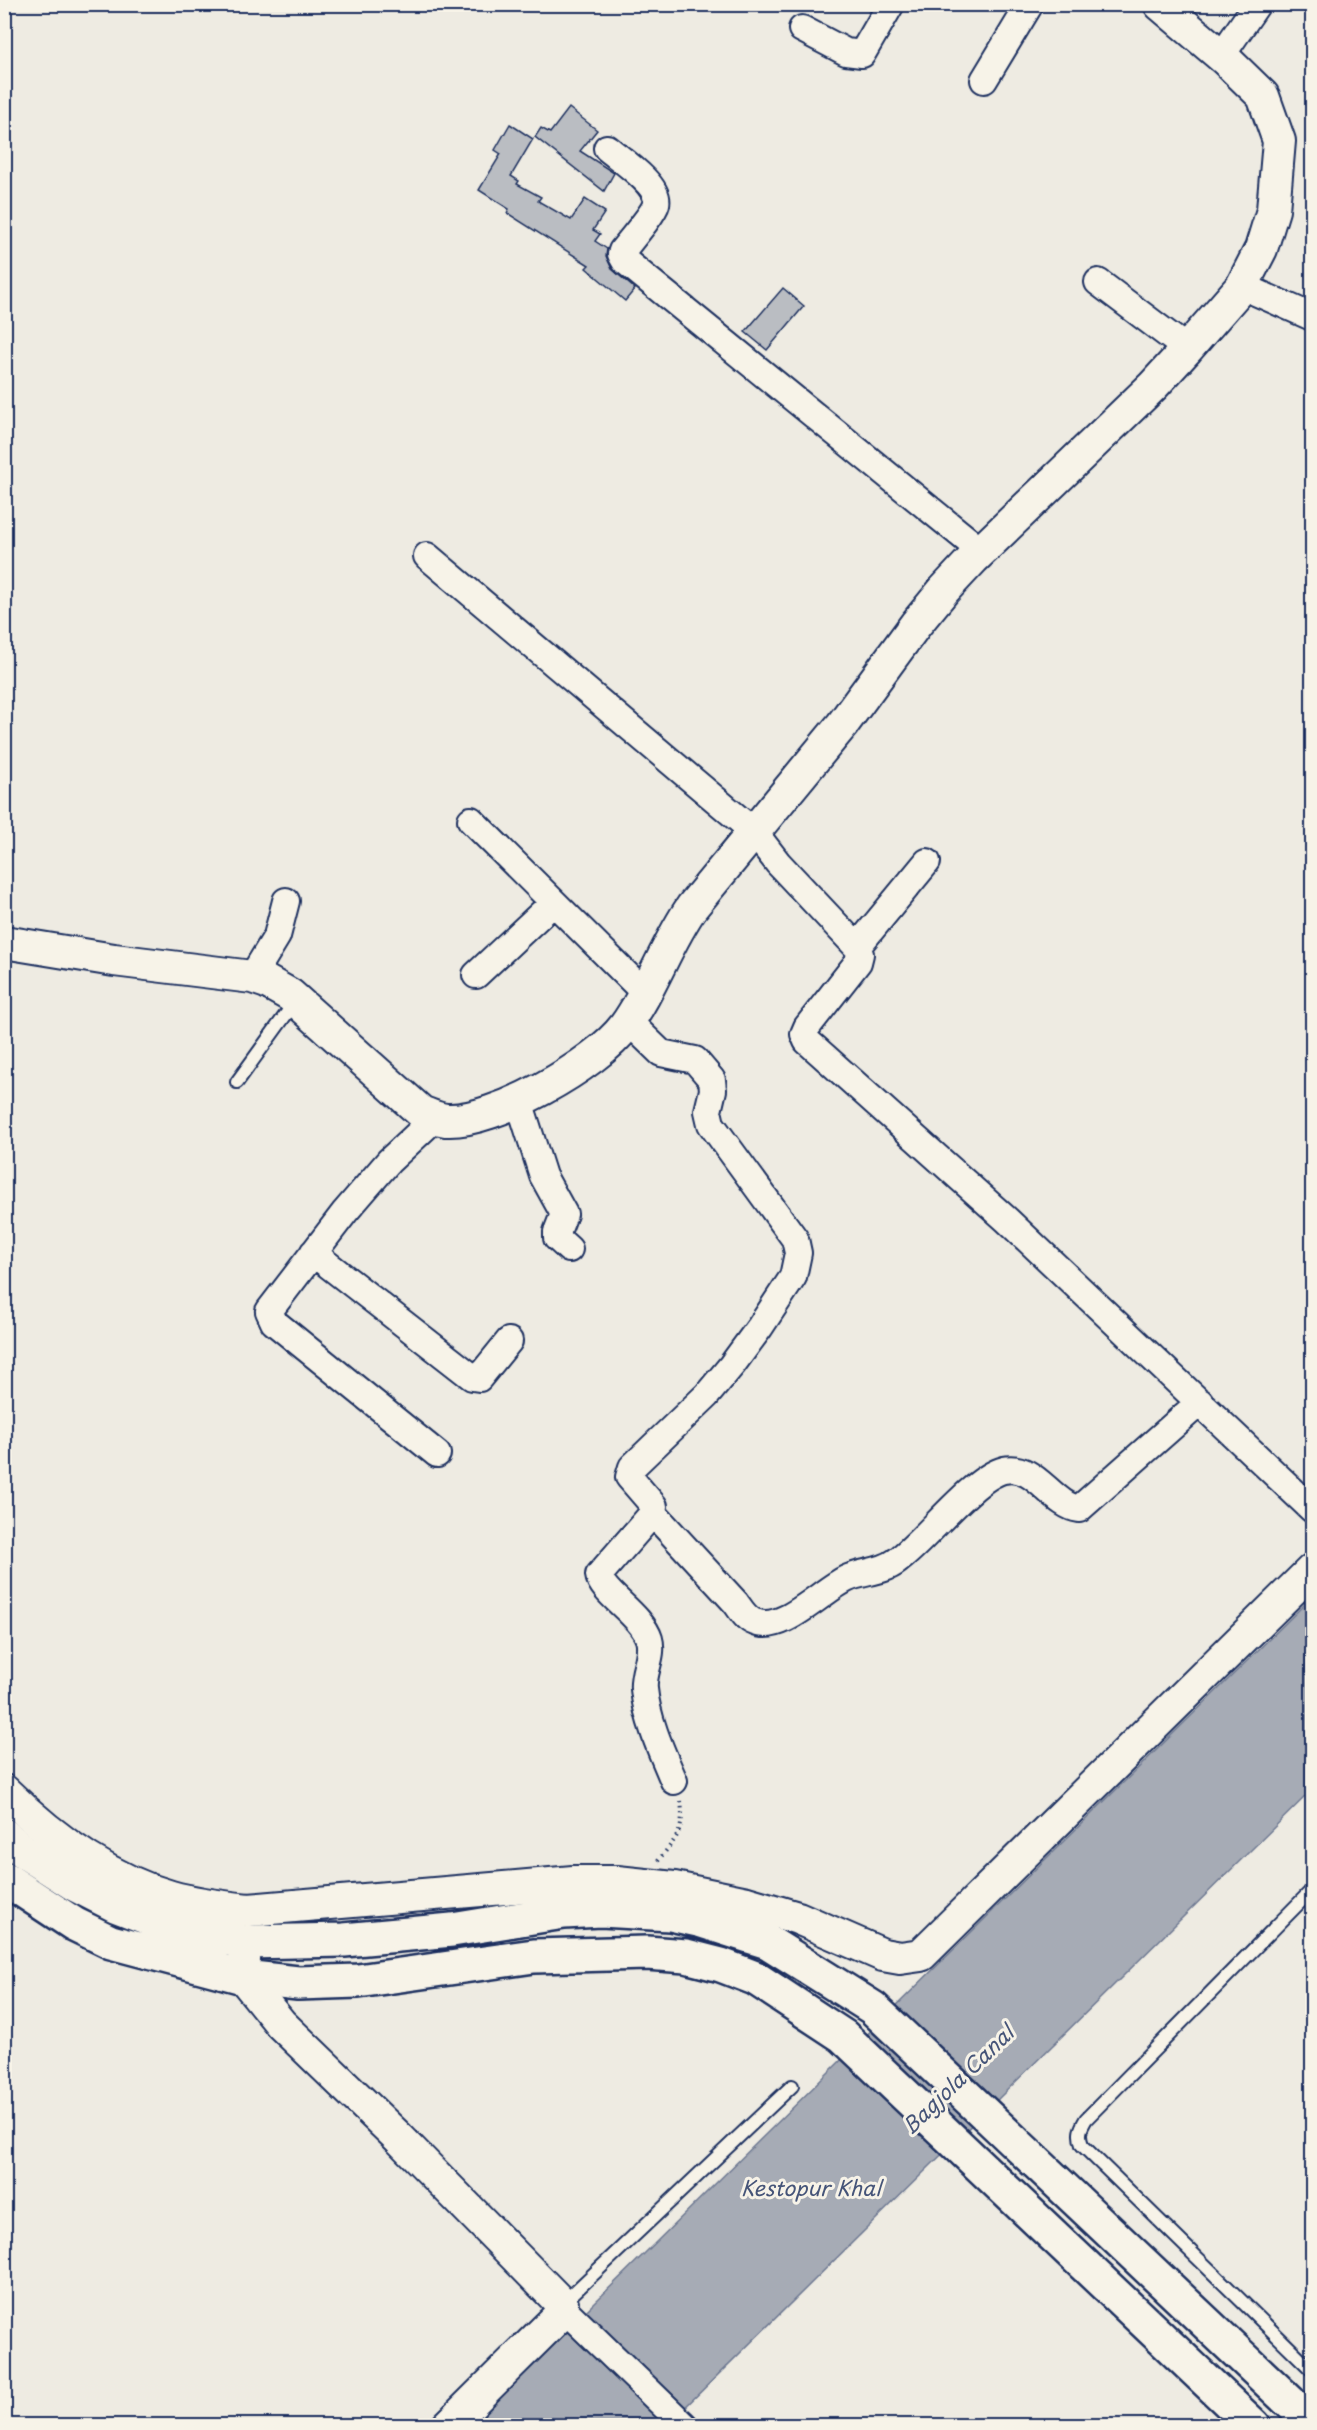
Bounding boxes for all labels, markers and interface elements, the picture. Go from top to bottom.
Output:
water label: Bagjola Canal [894,2015,1023,2141]
water label: Kestopur Khal [741,2171,884,2203]

